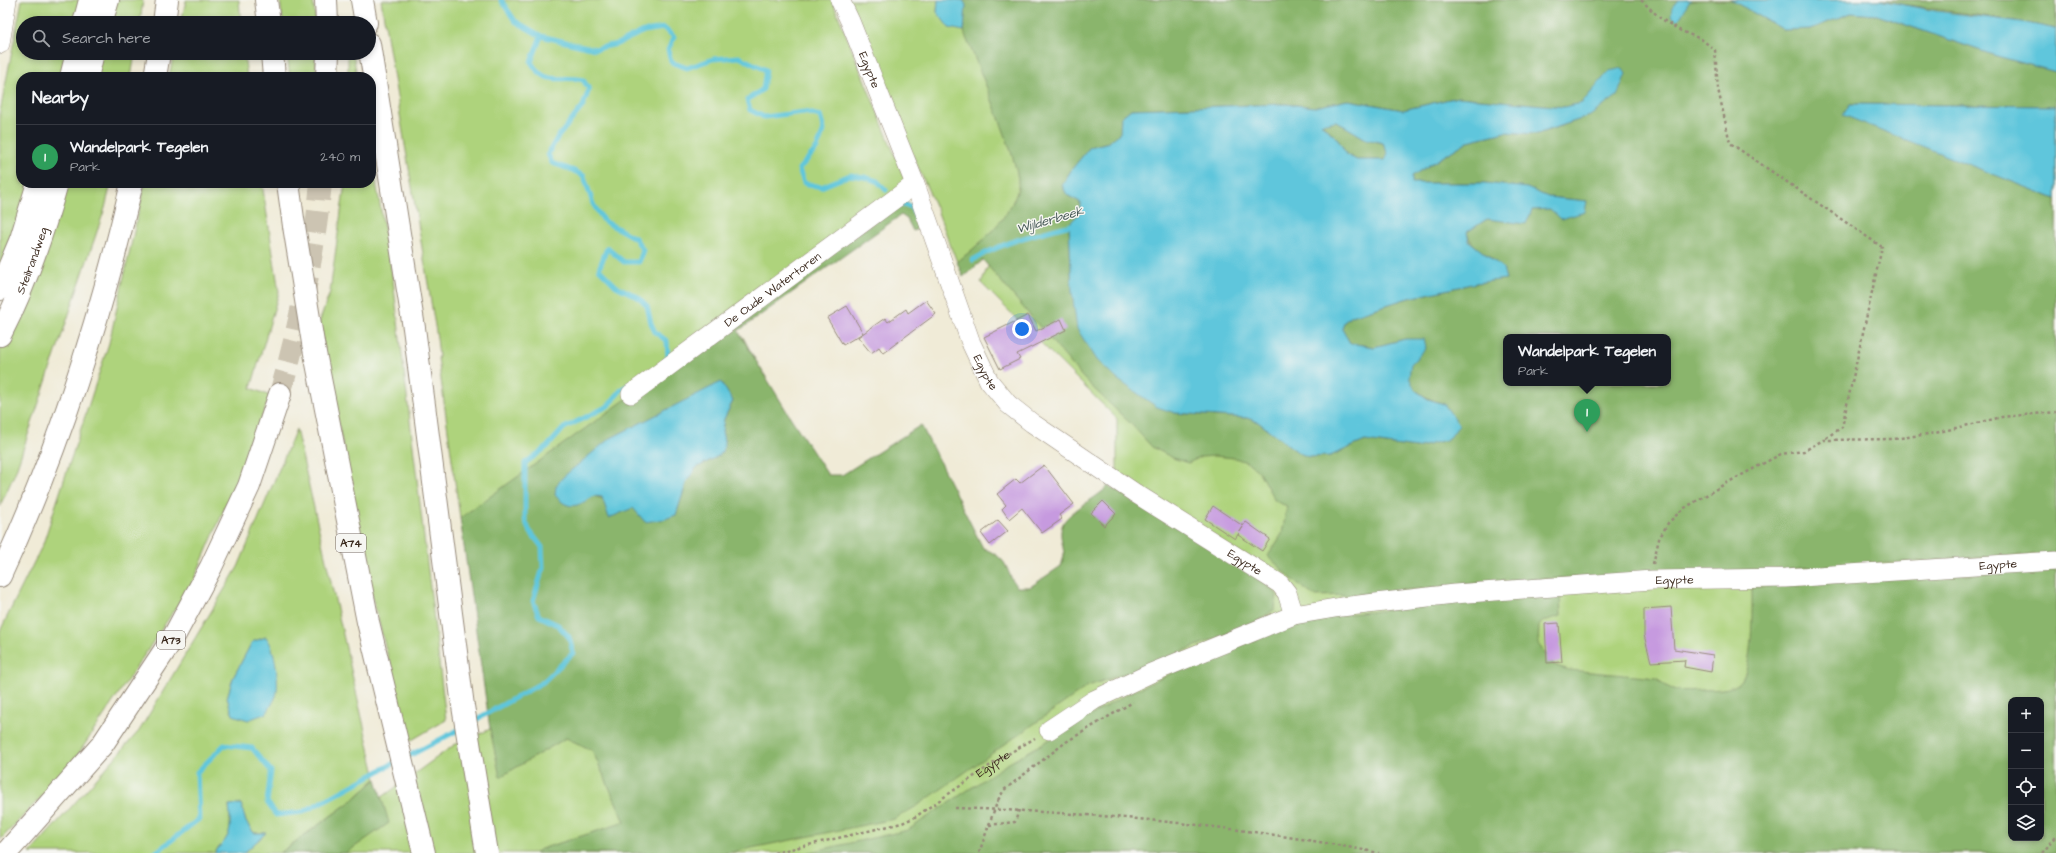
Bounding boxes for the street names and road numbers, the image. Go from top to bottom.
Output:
street label: Egypte [855,49,885,91]
street label: Steilrandweg [12,225,53,297]
street label: De Oude Watertoren [720,248,825,331]
street label: Egypte [969,352,1002,394]
road number: A74 [336,534,366,552]
street label: Egypte [1224,545,1266,579]
street label: Egypte [1979,555,2018,575]
street label: Egypte [1656,571,1694,589]
road number: A73 [157,631,185,649]
street label: Egypte [972,746,1014,781]

